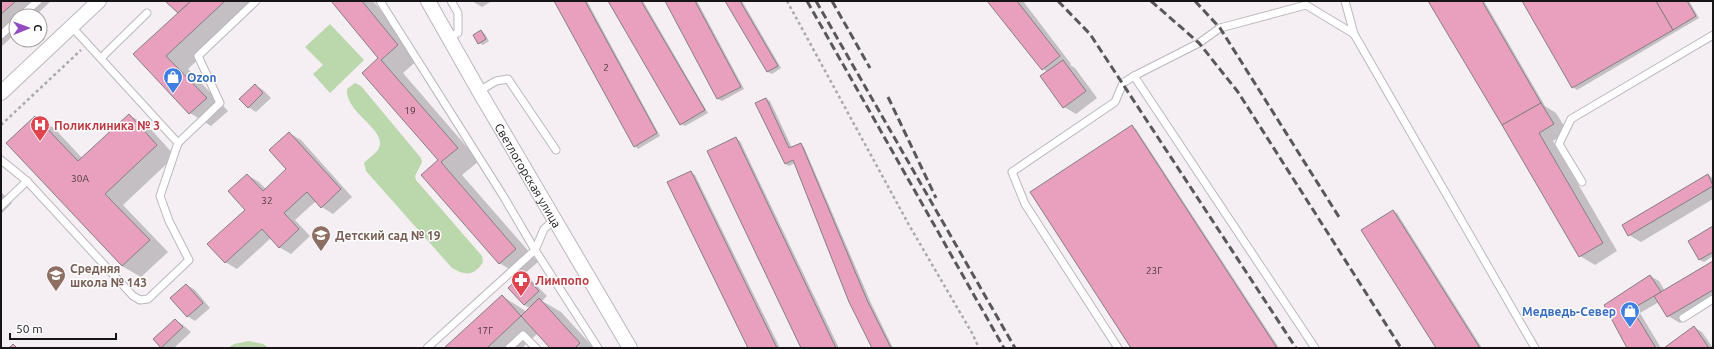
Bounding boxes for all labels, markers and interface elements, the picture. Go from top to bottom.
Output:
north arrow [8,8,48,48]
text: С [32,24,44,31]
house number: 2 [603,62,609,73]
shop icon: Ozon [162,66,184,94]
place label: Ozon [187,71,216,84]
house number: 19 [404,105,416,116]
hospital icon: Поликлиника № 3 [29,114,51,142]
place label: Поликлиника № 3 [54,119,160,132]
street label: Светлогорская улица [493,121,564,230]
house number: 30А [71,173,89,184]
house number: 32 [261,195,273,206]
school or university icon: Детский сад № 19 [310,224,332,252]
place label: Детский сад № 19 [335,229,441,242]
place label: Средняя школа № 143 [70,262,147,289]
school or university icon: Средняя школа № 143 [45,264,67,292]
house number: 23Г [1146,265,1162,276]
pharmacy icon: Лимпопо [510,269,532,297]
place label: Лимпопо [535,274,589,287]
shop icon: Медведь-Север [1619,300,1641,328]
place label: Медведь-Север [1522,305,1616,318]
scale bar [10,315,116,341]
text: 50 m [16,322,43,335]
house number: 17Г [477,325,493,336]

